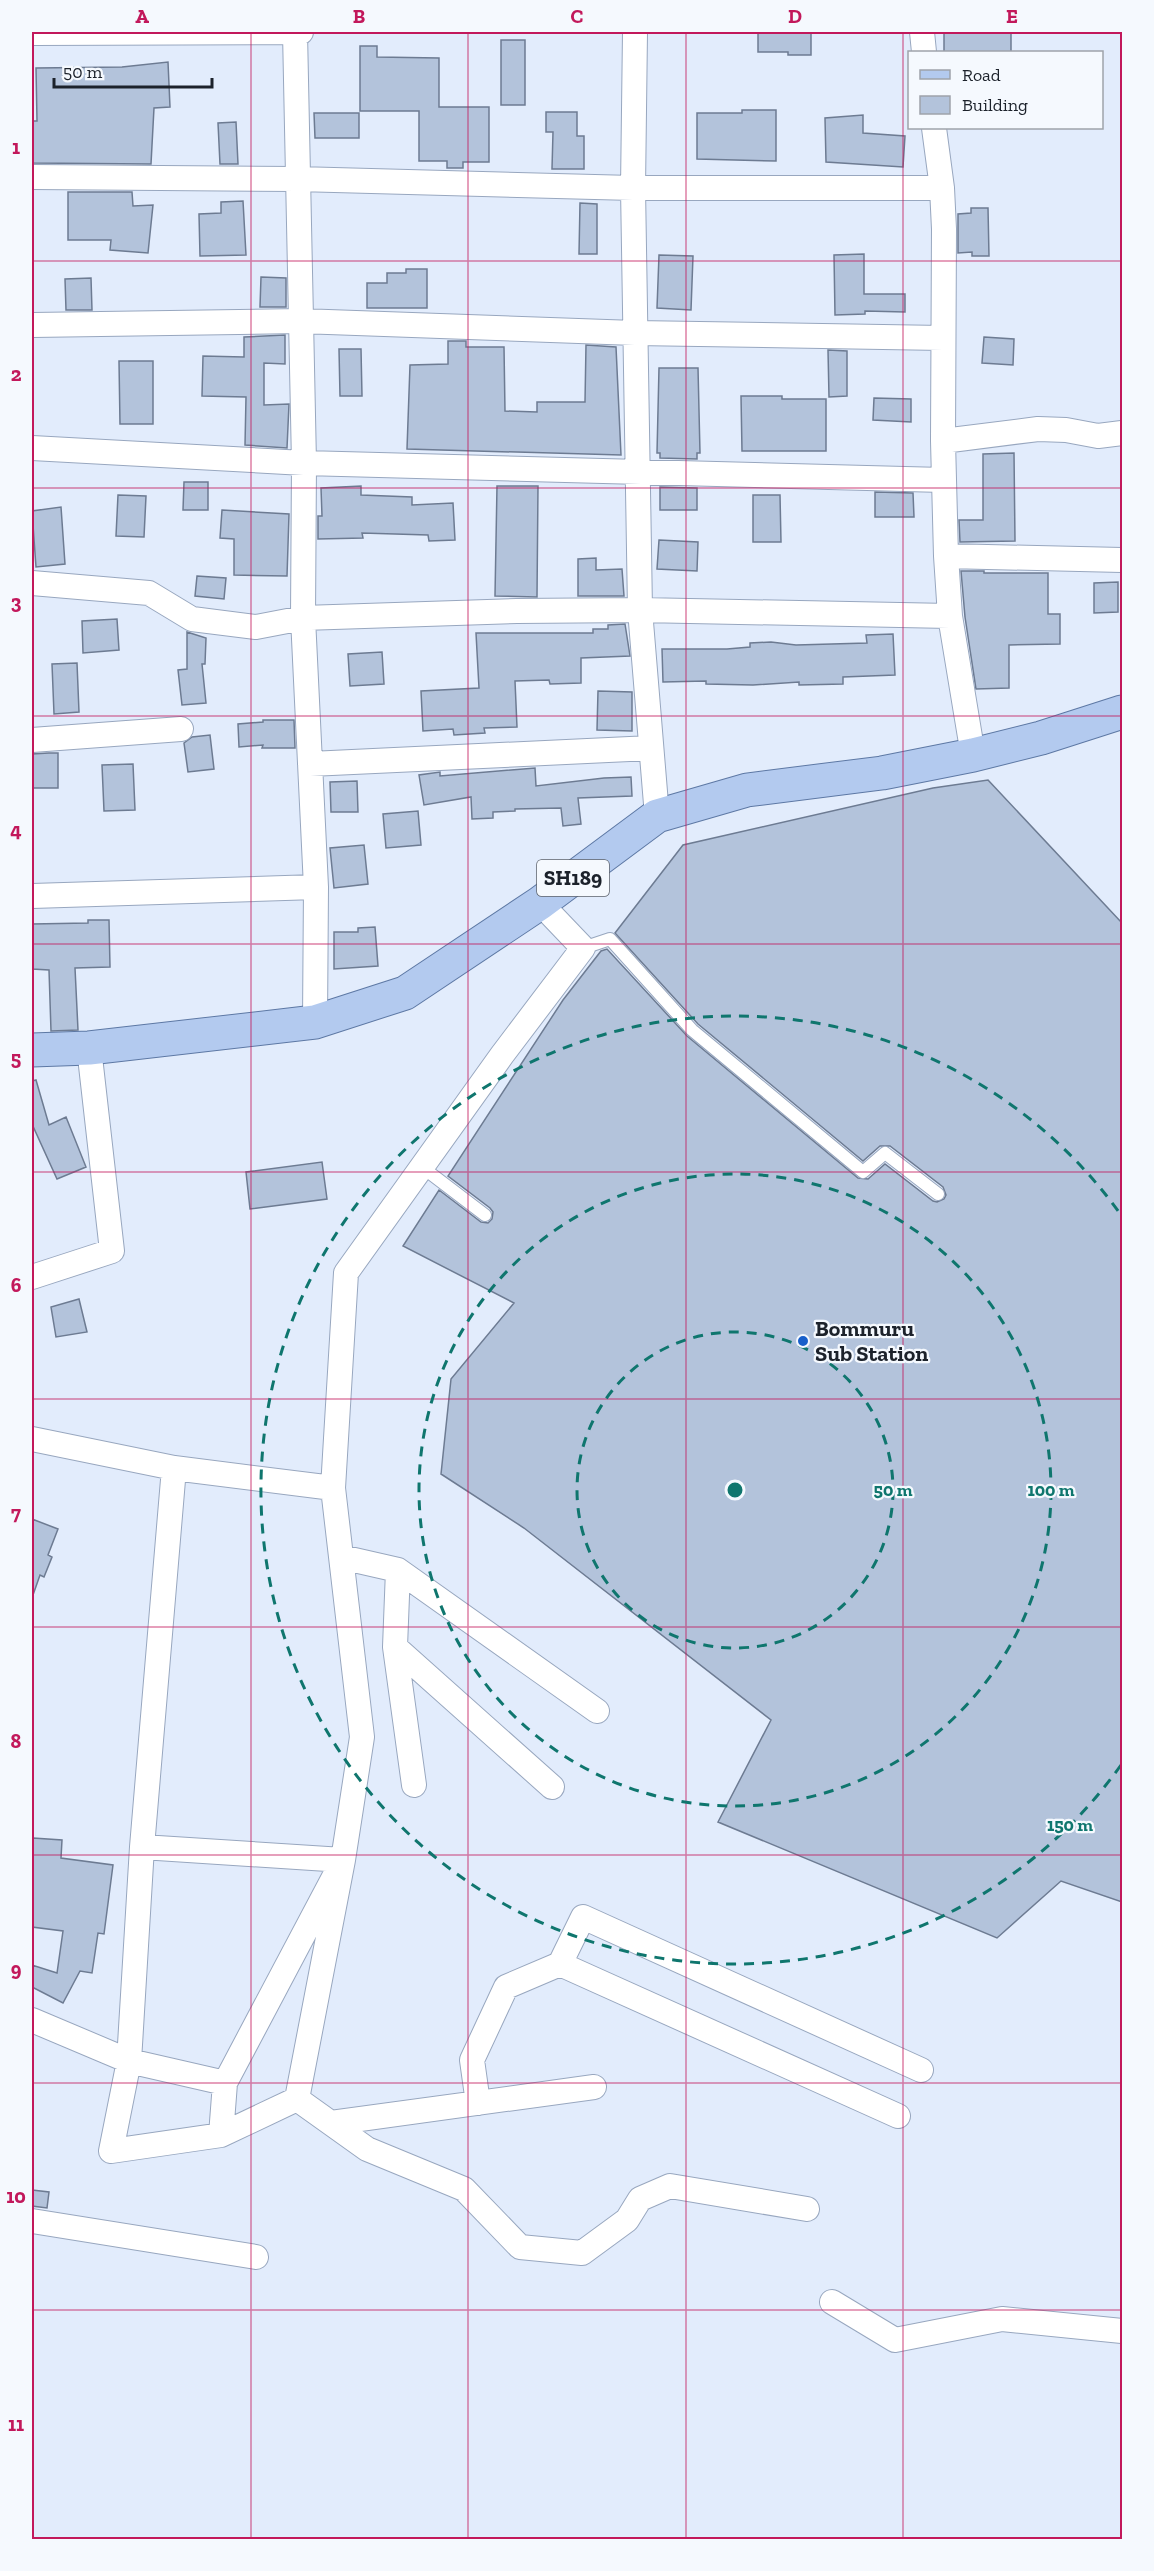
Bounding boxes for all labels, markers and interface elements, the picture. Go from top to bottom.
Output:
text: A [135,4,149,28]
text: B [353,4,365,28]
text: C [571,4,584,28]
text: D [788,4,802,28]
text: E [1006,4,1018,28]
scale bar [54,51,212,89]
legend [908,51,1103,129]
text: 50 m [63,61,103,83]
text: Road [962,64,1001,86]
text: Building [962,94,1028,116]
text: 1 [12,135,20,159]
text: 2 [11,362,22,386]
text: 3 [11,590,22,614]
text: 4 [10,818,22,842]
road number: SH189 [537,860,609,896]
text: 5 [11,1046,21,1070]
text: 6 [11,1273,22,1297]
place label: Bommuru Sub Station [815,1315,928,1367]
marker: Bommuru Sub Station [796,1334,810,1348]
text: 50 m [874,1479,913,1501]
text: 100 m [1027,1479,1075,1501]
centre of rings [725,1480,745,1500]
text: 7 [11,1501,21,1525]
text: 8 [11,1729,22,1753]
text: 150 m [1047,1814,1093,1836]
text: 9 [11,1957,22,1981]
text: 10 [6,2184,26,2208]
text: 11 [8,2412,24,2436]

